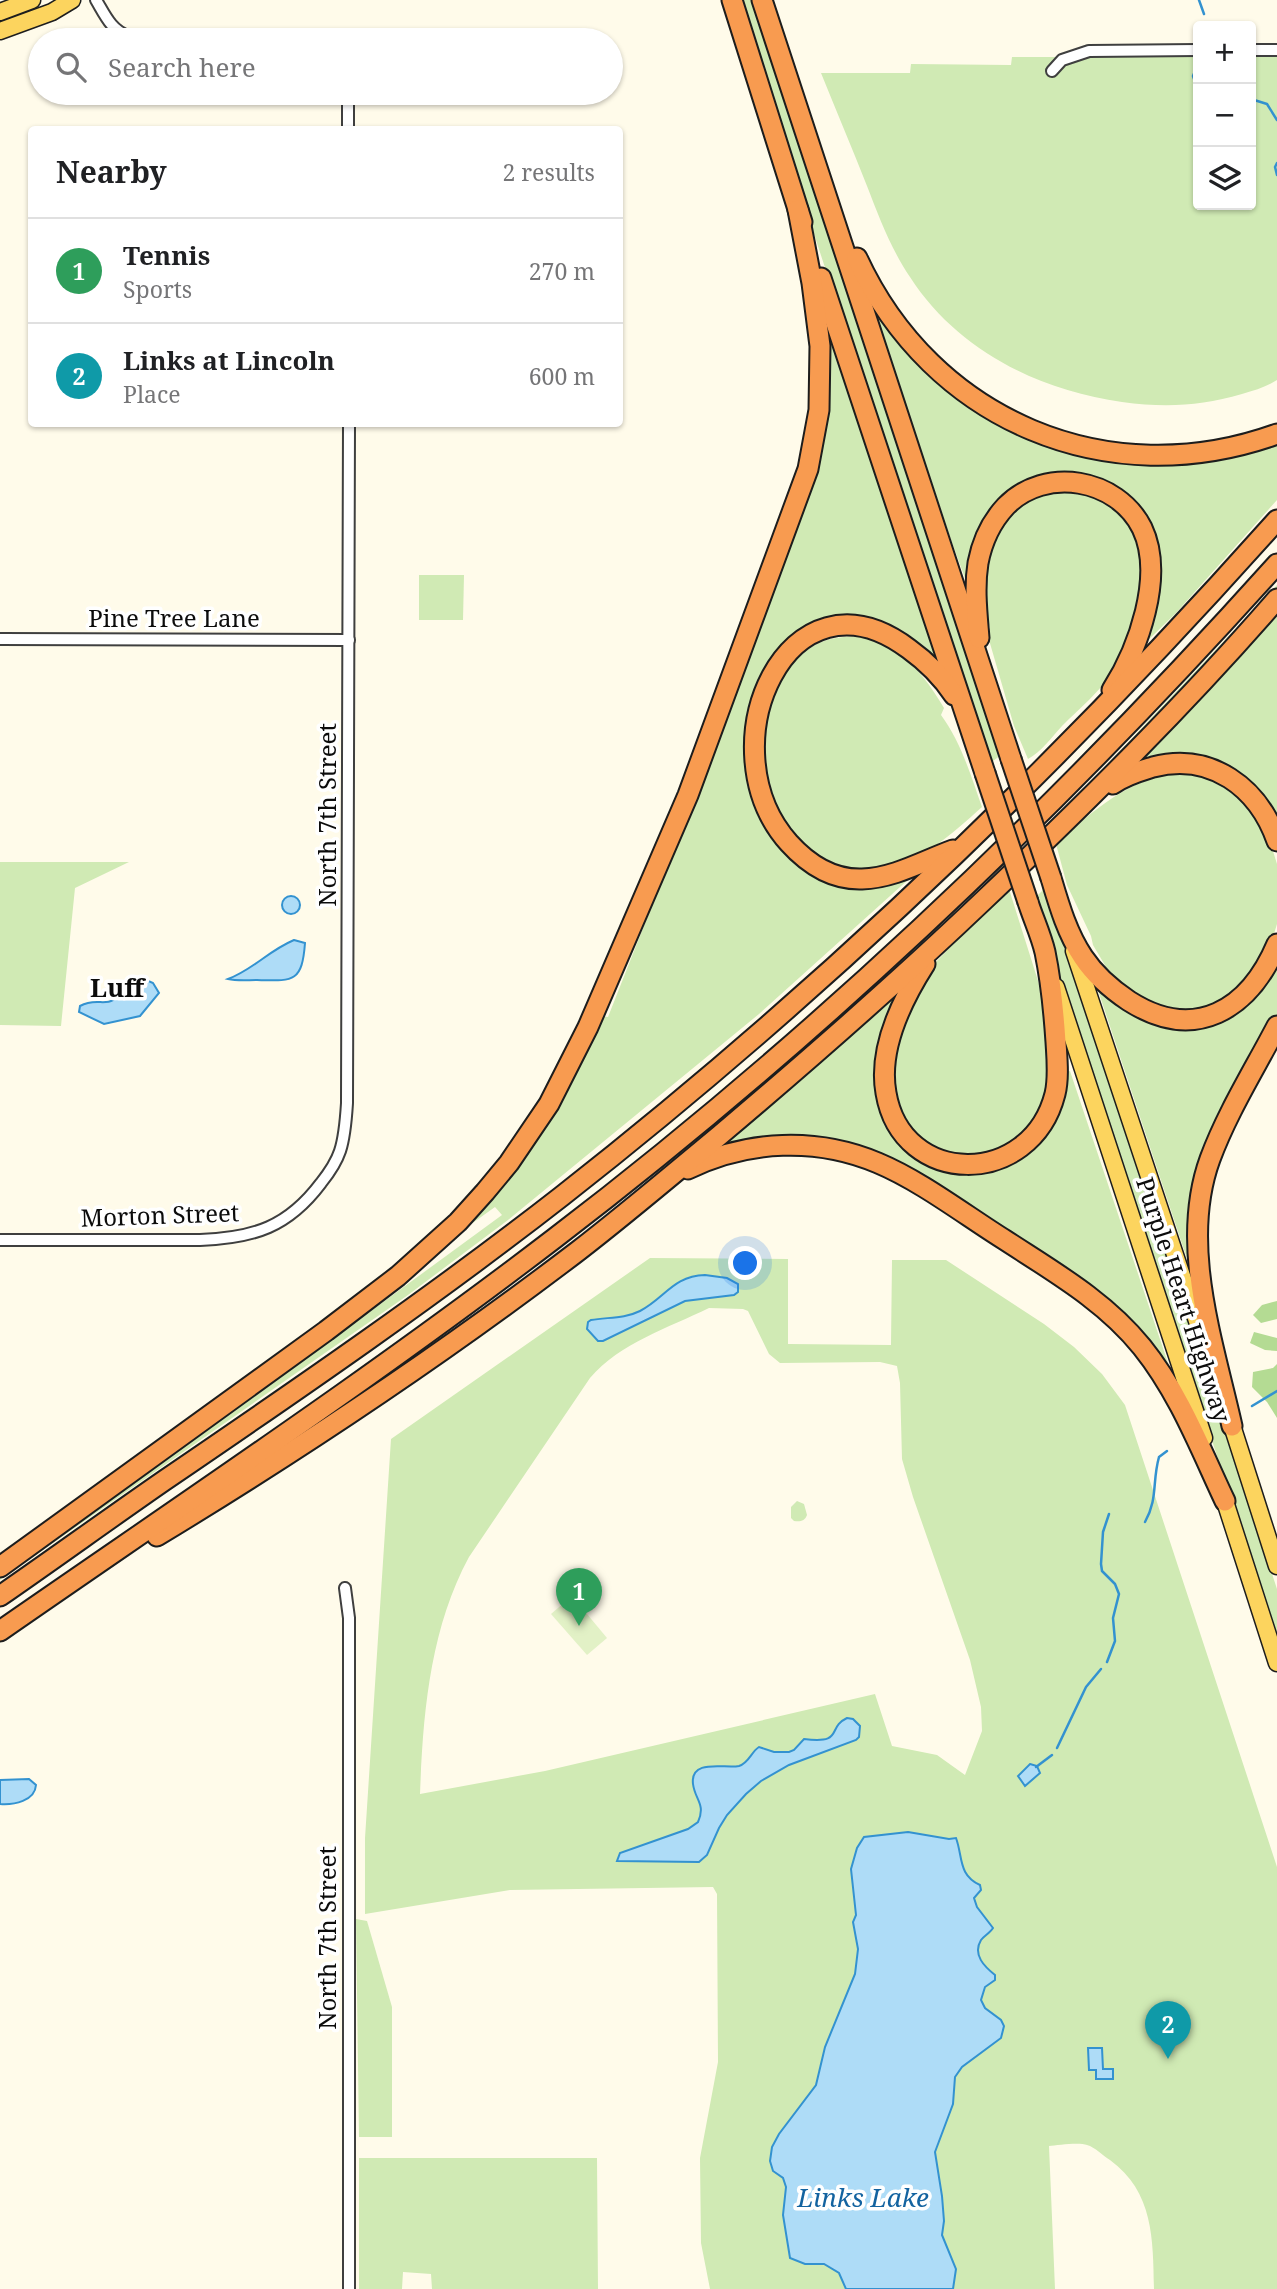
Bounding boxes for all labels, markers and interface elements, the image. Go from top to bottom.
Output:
map controls [1193,21,1256,210]
button: + [1193,21,1256,84]
search box [28,28,623,105]
icon: search [52,48,90,86]
text: Search here [108,49,256,85]
button: − [1193,84,1256,147]
button: layers [1193,147,1256,210]
text: Nearby [56,151,167,192]
text: 2 results [502,156,595,188]
text: Tennis [123,237,210,273]
text: 1 [73,255,86,287]
text: 270 m [529,255,595,287]
text: Sports [123,273,192,305]
text: Links at Lincoln [123,342,335,378]
text: 2 [73,360,86,392]
text: 600 m [529,360,595,392]
text: Place [123,378,181,410]
street label: Pine Tree Lane [88,601,260,634]
street label: North 7th Street [310,723,343,907]
district label: Luff [90,969,146,1005]
street label: Purple Heart Highway [1129,1173,1240,1427]
street label: Morton Street [80,1195,240,1234]
your location [728,1246,762,1280]
pin: 1 [556,1568,602,1626]
street label: North 7th Street [310,1846,343,2030]
pin: 2 [1145,2001,1191,2059]
water label: Links Lake [796,2179,929,2215]

